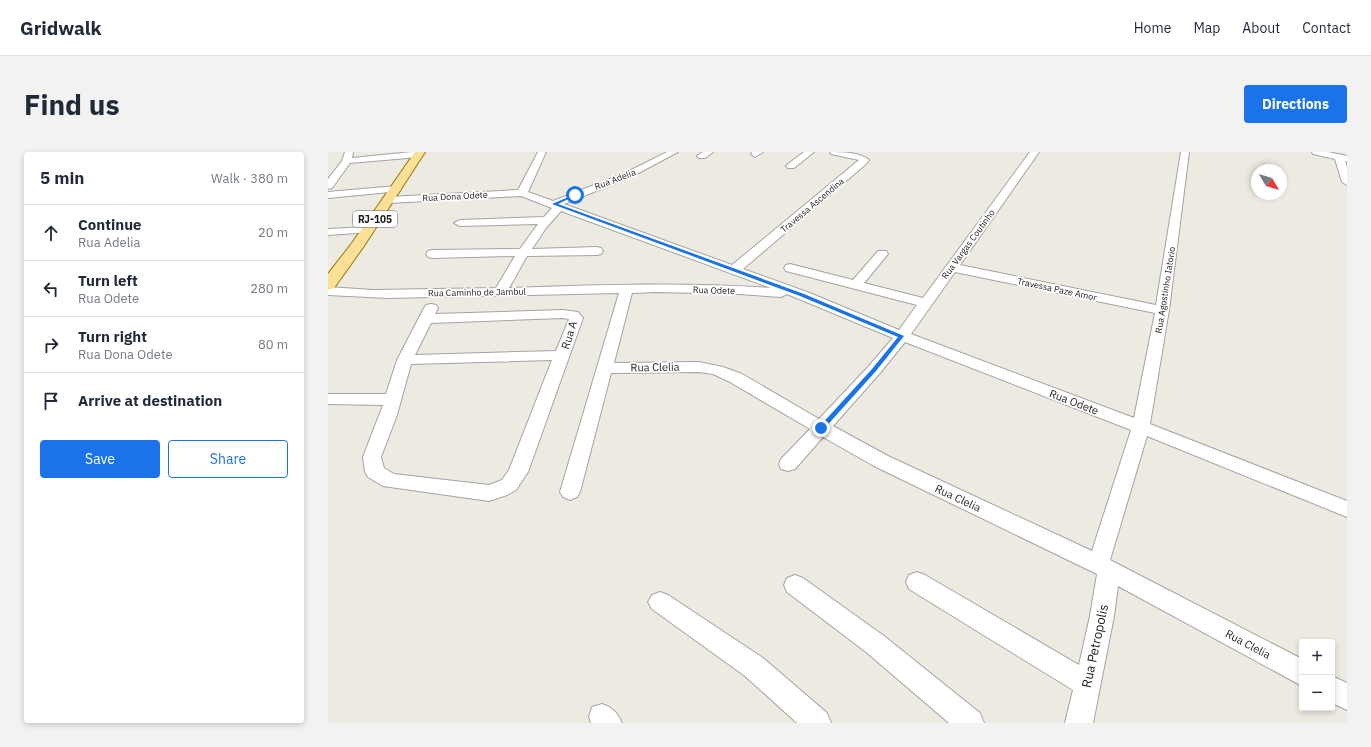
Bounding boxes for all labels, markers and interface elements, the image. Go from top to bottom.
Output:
text: Gridwalk [20,16,102,40]
text: Home [1134,19,1171,37]
text: Map [1193,19,1220,37]
text: About [1242,19,1280,37]
text: Contact [1302,19,1351,37]
button: Directions [1244,85,1347,123]
text: Find us [24,86,120,123]
north arrow [1251,164,1287,200]
street label: Rua Adelia [593,166,637,192]
text: 5 min [40,167,84,189]
text: Walk · 380 m [211,170,288,187]
street label: Travessa Ascendina [778,175,846,235]
route start [566,186,584,204]
street label: Rua Dona Odete [422,189,488,203]
street label: Rua Vargas Coutinho [939,207,997,281]
road number: RJ-105 [353,211,397,227]
text: Continue [78,215,142,234]
icon: ahead [40,222,62,244]
text: 20 m [258,224,288,241]
text: Rua Adelia [78,234,140,251]
street label: Rua Agostinho Iatorio [1153,246,1177,334]
text: Turn left [78,271,138,290]
street label: Travessa Paze Amor [1016,275,1098,303]
icon: left [40,278,62,300]
text: 280 m [250,280,288,297]
street label: Rua Odete [693,284,735,296]
street label: Rua Caminho de Jambul [428,286,527,298]
text: Rua Odete [78,290,139,307]
street label: Rua A [558,319,580,351]
text: Turn right [78,327,147,346]
icon: right [40,334,62,356]
text: 80 m [258,336,288,353]
text: Rua Dona Odete [78,346,173,363]
street label: Rua Clelia [630,360,680,374]
street label: Rua Odete [1047,386,1101,418]
icon: arrive [40,390,62,412]
text: Arrive at destination [78,391,222,410]
route end [812,419,830,437]
button: Save [40,440,160,478]
button: Share [168,440,288,478]
street label: Rua Clelia [933,481,983,515]
street label: Rua Petropolis [1078,603,1112,689]
street label: Rua Clelia [1223,626,1273,662]
map controls [1299,639,1335,711]
button: + [1299,639,1335,675]
button: − [1299,675,1335,711]

